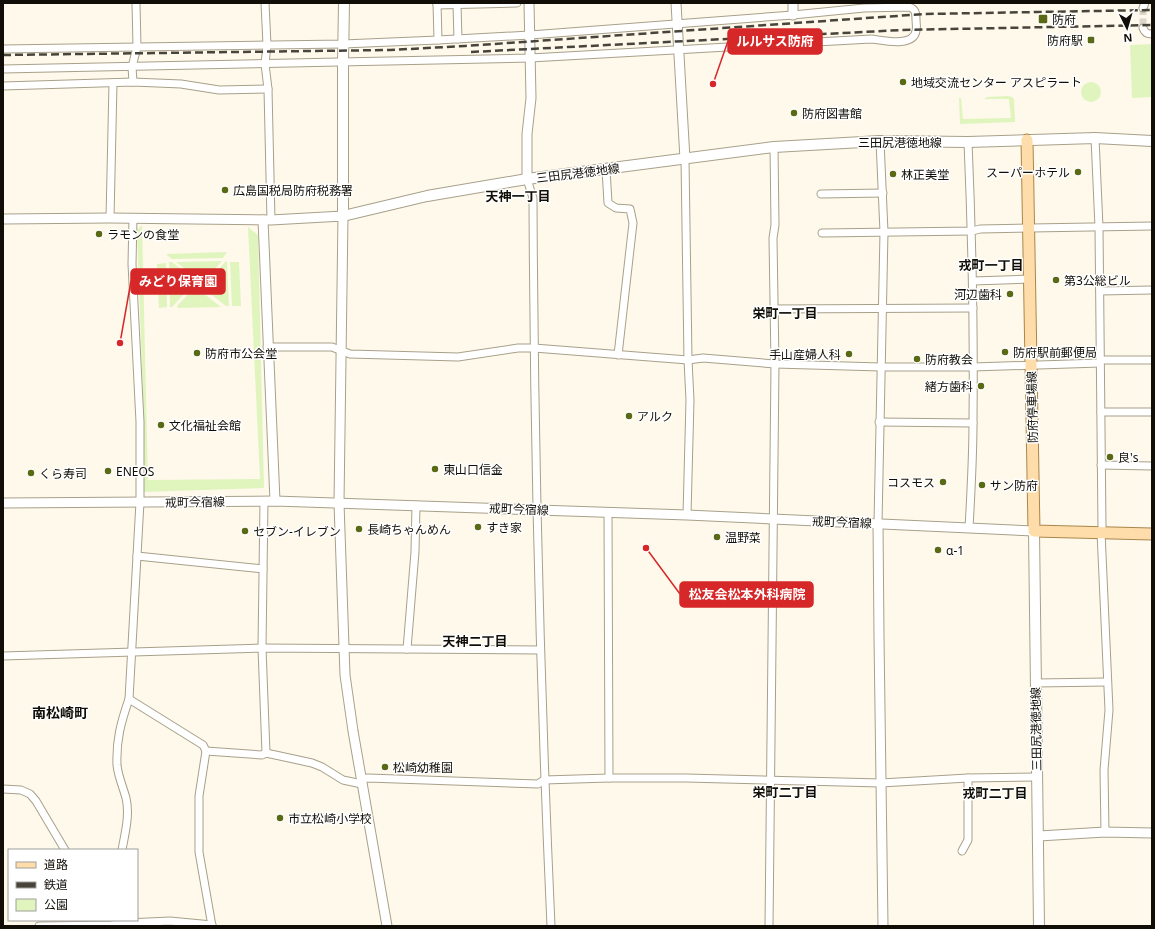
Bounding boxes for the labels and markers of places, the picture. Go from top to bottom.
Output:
place label: 防府 [1052,11,1076,28]
marker: 防府 [1037,13,1049,25]
callout: ルルサス防府 [728,29,822,54]
place label: 防府駅 [1047,32,1083,49]
marker: 防府駅 [1086,35,1096,45]
place label: 地域交流センター アスピラート [911,74,1082,91]
marker: 地域交流センター アスピラート [898,77,908,87]
place label: 防府図書館 [802,105,862,122]
marker: 防府図書館 [789,108,799,118]
place label: スーパーホテル [986,164,1070,181]
place label: 林正美堂 [901,166,949,183]
marker: スーパーホテル [1073,167,1083,177]
marker: 林正美堂 [888,169,898,179]
place label: 広島国税局防府税務署 [233,182,353,199]
marker: 広島国税局防府税務署 [220,185,230,195]
place label: ラモンの食堂 [107,226,179,243]
marker: ラモンの食堂 [94,229,104,239]
callout: みどり保育園 [131,269,225,294]
place label: 第3公総ビル [1064,272,1131,289]
marker: 第3公総ビル [1051,275,1061,285]
place label: 河辺歯科 [954,286,1002,303]
marker: 河辺歯科 [1005,289,1015,299]
place label: 防府駅前郵便局 [1013,344,1097,361]
place label: 防府市公会堂 [205,345,277,362]
place label: 手山産婦人科 [769,346,841,363]
marker: 防府駅前郵便局 [1000,347,1010,357]
marker: 防府市公会堂 [192,348,202,358]
marker: 手山産婦人科 [844,349,854,359]
place label: 防府教会 [925,351,973,368]
marker: 防府教会 [912,354,922,364]
place label: 緒方歯科 [925,378,973,395]
marker: 緒方歯科 [976,381,986,391]
place label: アルク [637,408,673,425]
marker: アルク [624,411,634,421]
place label: 文化福祉会館 [169,417,241,434]
marker: 文化福祉会館 [156,420,166,430]
place label: 良's [1118,449,1139,466]
marker: 良's [1105,452,1115,462]
place label: 東山口信金 [443,461,503,478]
place label: ENEOS [116,463,155,480]
marker: 東山口信金 [430,464,440,474]
place label: くら寿司 [39,465,87,482]
marker: ENEOS [103,466,113,476]
marker: くら寿司 [26,468,36,478]
place label: コスモス [887,474,935,491]
marker: コスモス [938,477,948,487]
place label: サン防府 [990,477,1038,494]
marker: サン防府 [977,480,987,490]
place label: すき家 [486,519,522,536]
place label: 長崎ちゃんめん [367,521,451,538]
marker: すき家 [473,522,483,532]
place label: セブン-イレブン [253,523,341,540]
marker: 長崎ちゃんめん [354,524,364,534]
marker: セブン-イレブン [240,526,250,536]
place label: 温野菜 [725,529,761,546]
marker: 温野菜 [712,532,722,542]
place label: α-1 [946,542,964,559]
marker: α-1 [933,545,943,555]
callout: 松友会松本外科病院 [680,582,813,607]
place label: 松崎幼稚園 [393,759,453,776]
marker: 松崎幼稚園 [380,762,390,772]
place label: 市立松崎小学校 [288,810,372,827]
marker: 市立松崎小学校 [275,813,285,823]

